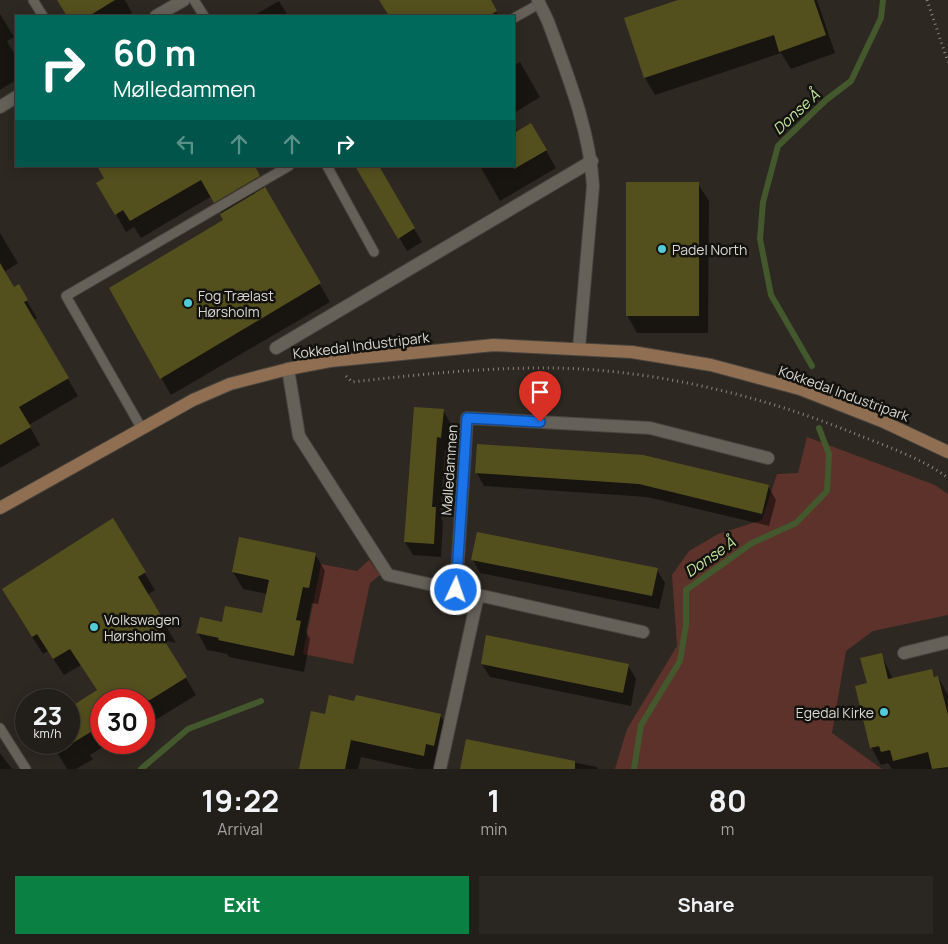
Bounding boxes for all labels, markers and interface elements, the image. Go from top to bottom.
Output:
text: 60 m [113,29,196,77]
icon: right [30,35,95,100]
text: Mølledammen [113,74,256,104]
water label: Donse Å [768,85,824,139]
icon: left [172,130,200,158]
icon: ahead [225,130,253,158]
icon: ahead [278,130,306,158]
icon: right [331,130,359,158]
place label: Padel North [672,240,747,259]
marker: Padel North [656,243,668,255]
place label: Fog Trælast Hørsholm [198,286,274,321]
marker: Fog Trælast Hørsholm [182,297,194,309]
street label: Kokkedal Industripark [292,327,431,363]
street label: Kokkedal Industripark [776,361,913,426]
pin [519,371,561,422]
icon: arrive [526,378,554,406]
street label: Mølledammen [436,424,462,516]
water label: Donse Å [681,532,740,582]
position arrow [429,563,481,615]
place label: Volkswagen Hørsholm [104,610,180,645]
marker: Volkswagen Hørsholm [88,621,100,633]
speed limit sign: 30 [90,689,155,754]
text: 23 [33,698,62,733]
place label: Egedal Kirke [796,703,874,722]
marker: Egedal Kirke [878,706,890,718]
text: km/h [34,725,61,742]
text: 19:22 [201,780,279,821]
text: 1 [487,780,500,821]
text: 80 [709,780,747,821]
text: Arrival [217,818,263,840]
text: min [480,818,507,840]
text: m [721,818,734,840]
button: Exit [15,876,469,934]
button: Share [479,876,933,934]

